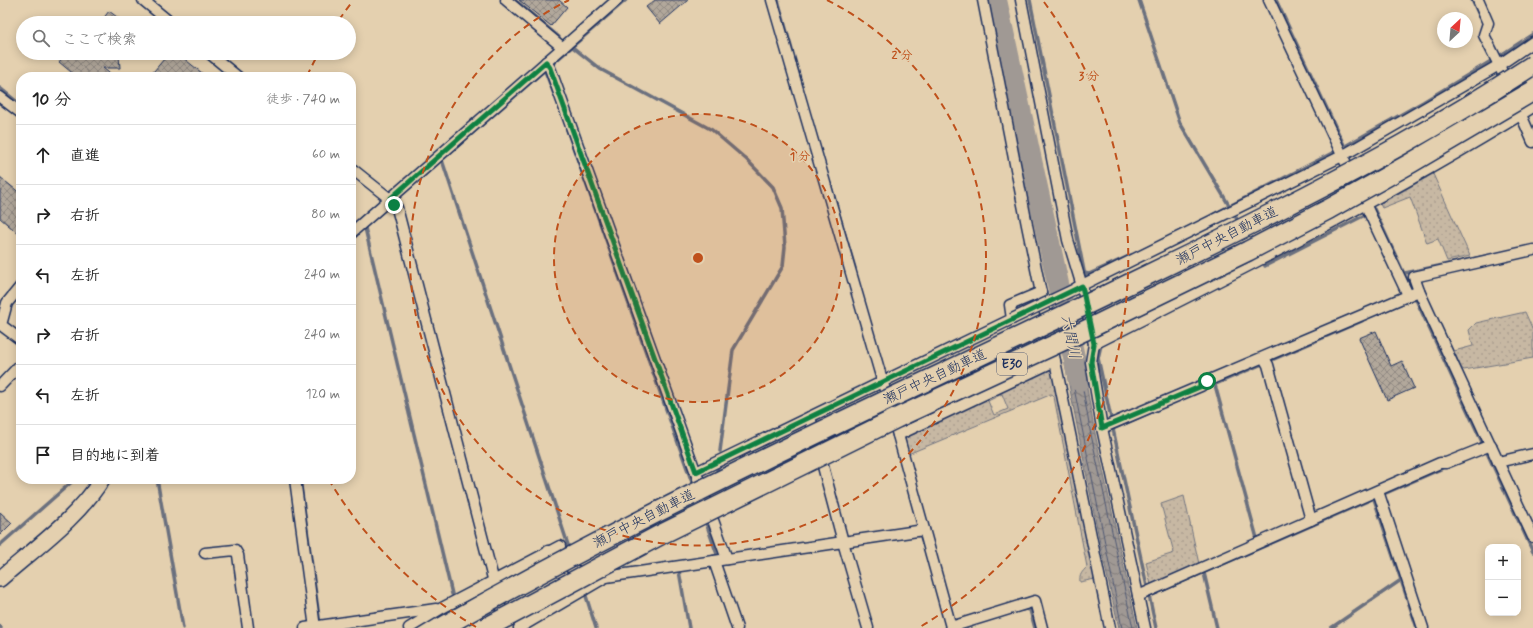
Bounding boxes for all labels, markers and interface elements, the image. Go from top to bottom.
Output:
north arrow [1437,12,1473,48]
search box [16,16,356,60]
icon: search [30,27,52,49]
text: ここで検索 [62,30,137,50]
text: 2 分 [891,48,913,64]
text: 3 分 [1079,69,1099,85]
text: 10 分 [32,89,71,111]
text: 徒歩 · 740 m [267,91,340,108]
icon: ahead [32,144,54,166]
text: 直進 [70,146,100,166]
text: 60 m [312,146,340,163]
text: 1 分 [790,149,810,165]
route end [385,196,403,214]
street label: 瀬戸中央自動車道 [1173,203,1281,269]
icon: right [32,204,54,226]
text: 右折 [70,206,100,226]
text: 80 m [311,206,340,223]
centre of rings [691,251,705,265]
icon: left [32,264,54,286]
text: 左折 [70,266,100,286]
text: 240 m [304,266,340,283]
water label: 六間川 [1056,313,1084,361]
icon: right [32,324,54,346]
text: 右折 [70,326,100,346]
text: 240 m [304,326,340,343]
street label: 瀬戸中央自動車道 [880,345,990,409]
road number: E30 [997,353,1027,375]
route start [1198,372,1216,390]
icon: left [32,384,54,406]
text: 左折 [70,386,100,406]
text: 120 m [306,386,340,403]
icon: arrive [32,444,54,466]
text: 目的地に到着 [70,446,160,466]
street label: 瀬戸中央自動車道 [590,486,698,552]
map controls [1485,544,1521,616]
button: + [1485,544,1521,580]
button: − [1485,580,1521,616]

